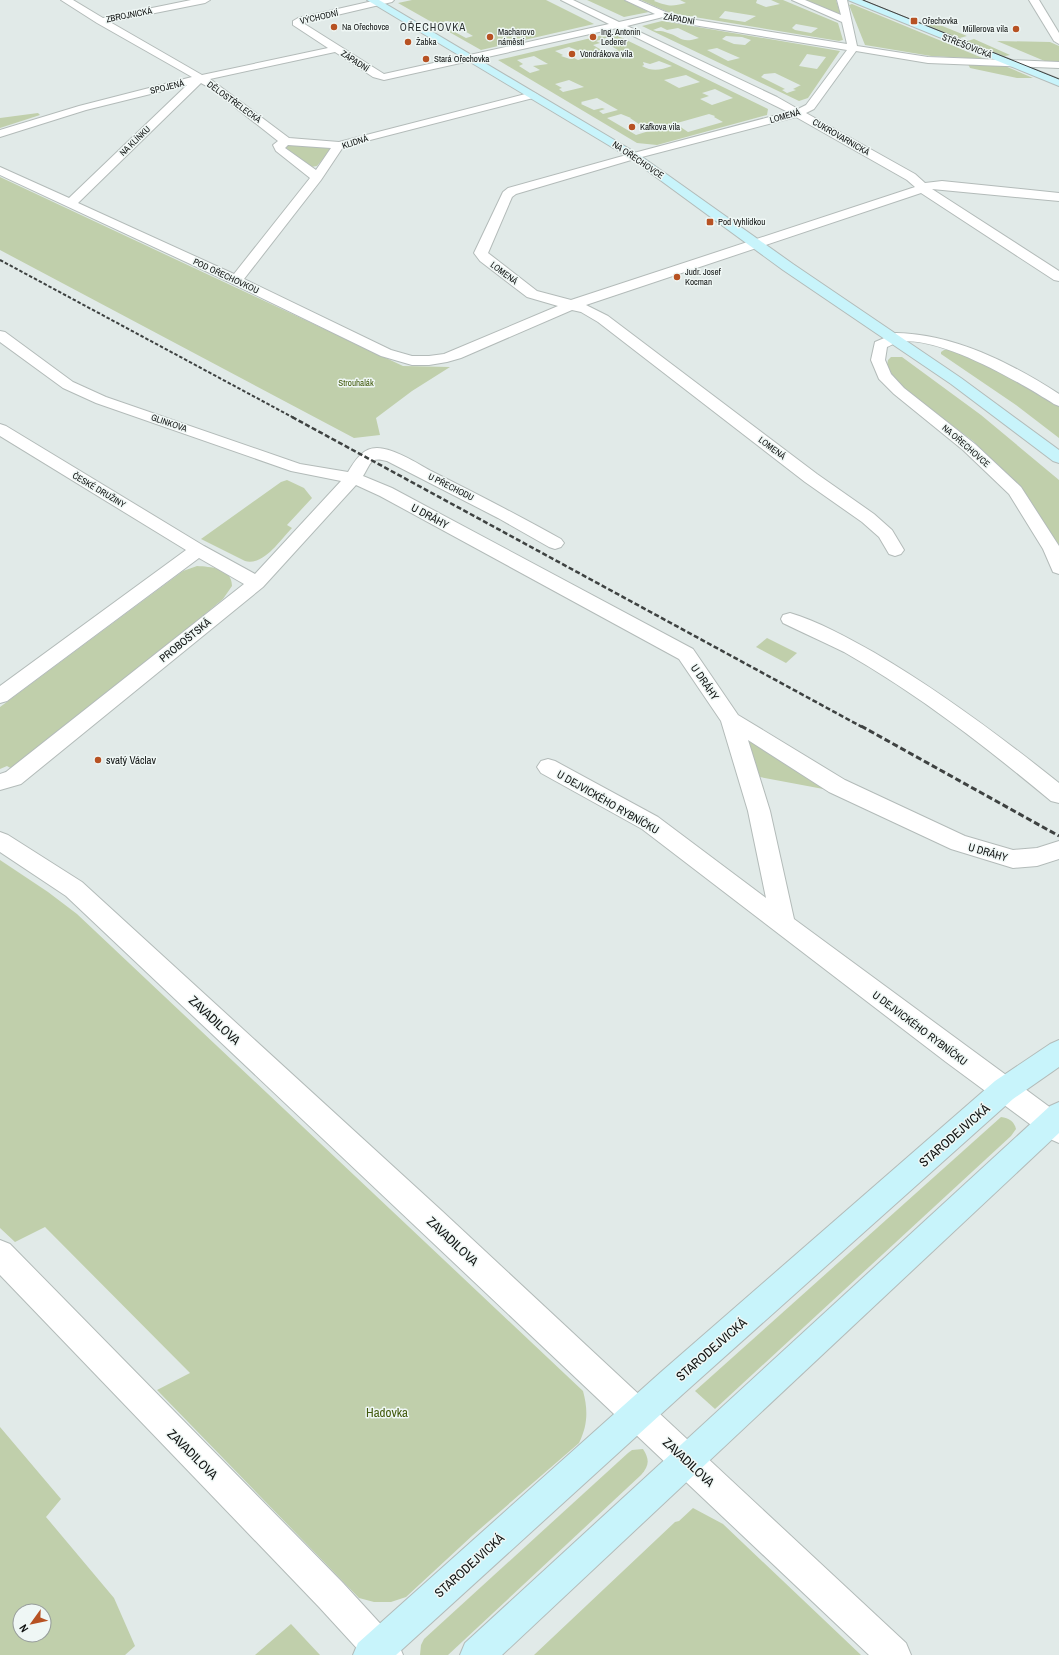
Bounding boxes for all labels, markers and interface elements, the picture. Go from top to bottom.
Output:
street label: ZBROJNICKÁ [105,5,153,25]
street label: VÝCHODNÍ [299,7,339,27]
street label: ZÁPADNÍ [662,10,696,28]
place label: Ořechovka [922,15,958,27]
marker: Ořechovka [909,16,919,26]
district label: OŘECHOVKA [400,20,466,34]
place label: Na Ořechovce [342,21,389,33]
marker: Na Ořechovce [329,22,339,32]
place label: Müllerova vila [962,23,1008,35]
marker: Müllerova vila [1011,24,1021,34]
place label: Macharovo náměstí [498,26,535,48]
place label: Ing. Antonín Lederer [601,26,640,48]
street label: STŘEŠOVICKÁ [940,31,994,61]
marker: Macharovo náměstí [485,32,495,42]
marker: Ing. Antonín Lederer [588,32,598,42]
place label: Žabka [416,36,437,48]
marker: Žabka [403,37,413,47]
street label: ZÁPADNÍ [339,47,371,75]
place label: Vondrákova vila [580,48,633,60]
marker: Vondrákova vila [567,49,577,59]
place label: Stará Ořechovka [434,53,489,65]
marker: Stará Ořechovka [421,54,431,64]
street label: SPOJENÁ [149,77,185,97]
street label: DĚLOSTŘELECKÁ [205,78,263,126]
street label: LOMENÁ [768,106,802,126]
street label: CUKROVARNICKÁ [810,116,872,158]
place label: Kafkova vila [640,121,680,133]
marker: Kafkova vila [627,122,637,132]
street label: NA KLÍNKU [117,123,153,159]
street label: KLIDNÁ [340,132,370,152]
street label: NA OŘECHOVCE [610,138,666,182]
place label: Pod Vyhlídkou [718,216,765,228]
marker: Pod Vyhlídkou [705,217,715,227]
street label: POD OŘECHOVKOU [191,255,261,297]
street label: LOMENÁ [488,259,520,287]
place label: Judr. Josef Kocman [685,266,722,288]
marker: Judr. Josef Kocman [672,272,682,282]
park label: Strouhalák [338,377,374,389]
street label: GLINKOVA [149,411,189,435]
street label: NA OŘECHOVCE [940,422,992,470]
street label: LOMENÁ [756,434,788,462]
street label: ČESKÉ DRUŽINY [70,469,128,511]
street label: U PŘECHODU [426,470,476,504]
street label: U DRÁHY [409,500,451,532]
street label: PROBOŠTSKÁ [156,614,214,665]
street label: U DRÁHY [688,661,722,703]
place label: svatý Václav [106,753,156,767]
marker: svatý Václav [93,755,103,765]
street label: U DEJVICKÉHO RYBNÍČKU [554,767,662,837]
street label: U DRÁHY [967,840,1009,864]
street label: U DEJVICKÉHO RYBNÍČKU [870,988,970,1068]
street label: ZAVADILOVA [185,992,245,1049]
street label: STARODEJVICKÁ [916,1099,994,1171]
street label: ZAVADILOVA [423,1213,483,1270]
street label: STARODEJVICKÁ [673,1313,751,1385]
park label: Hadovka [366,1404,408,1421]
street label: ZAVADILOVA [164,1425,222,1484]
street label: ZAVADILOVA [659,1434,719,1491]
street label: STARODEJVICKÁ [431,1529,508,1601]
north arrow [12,1603,52,1643]
text: N [16,1622,31,1635]

